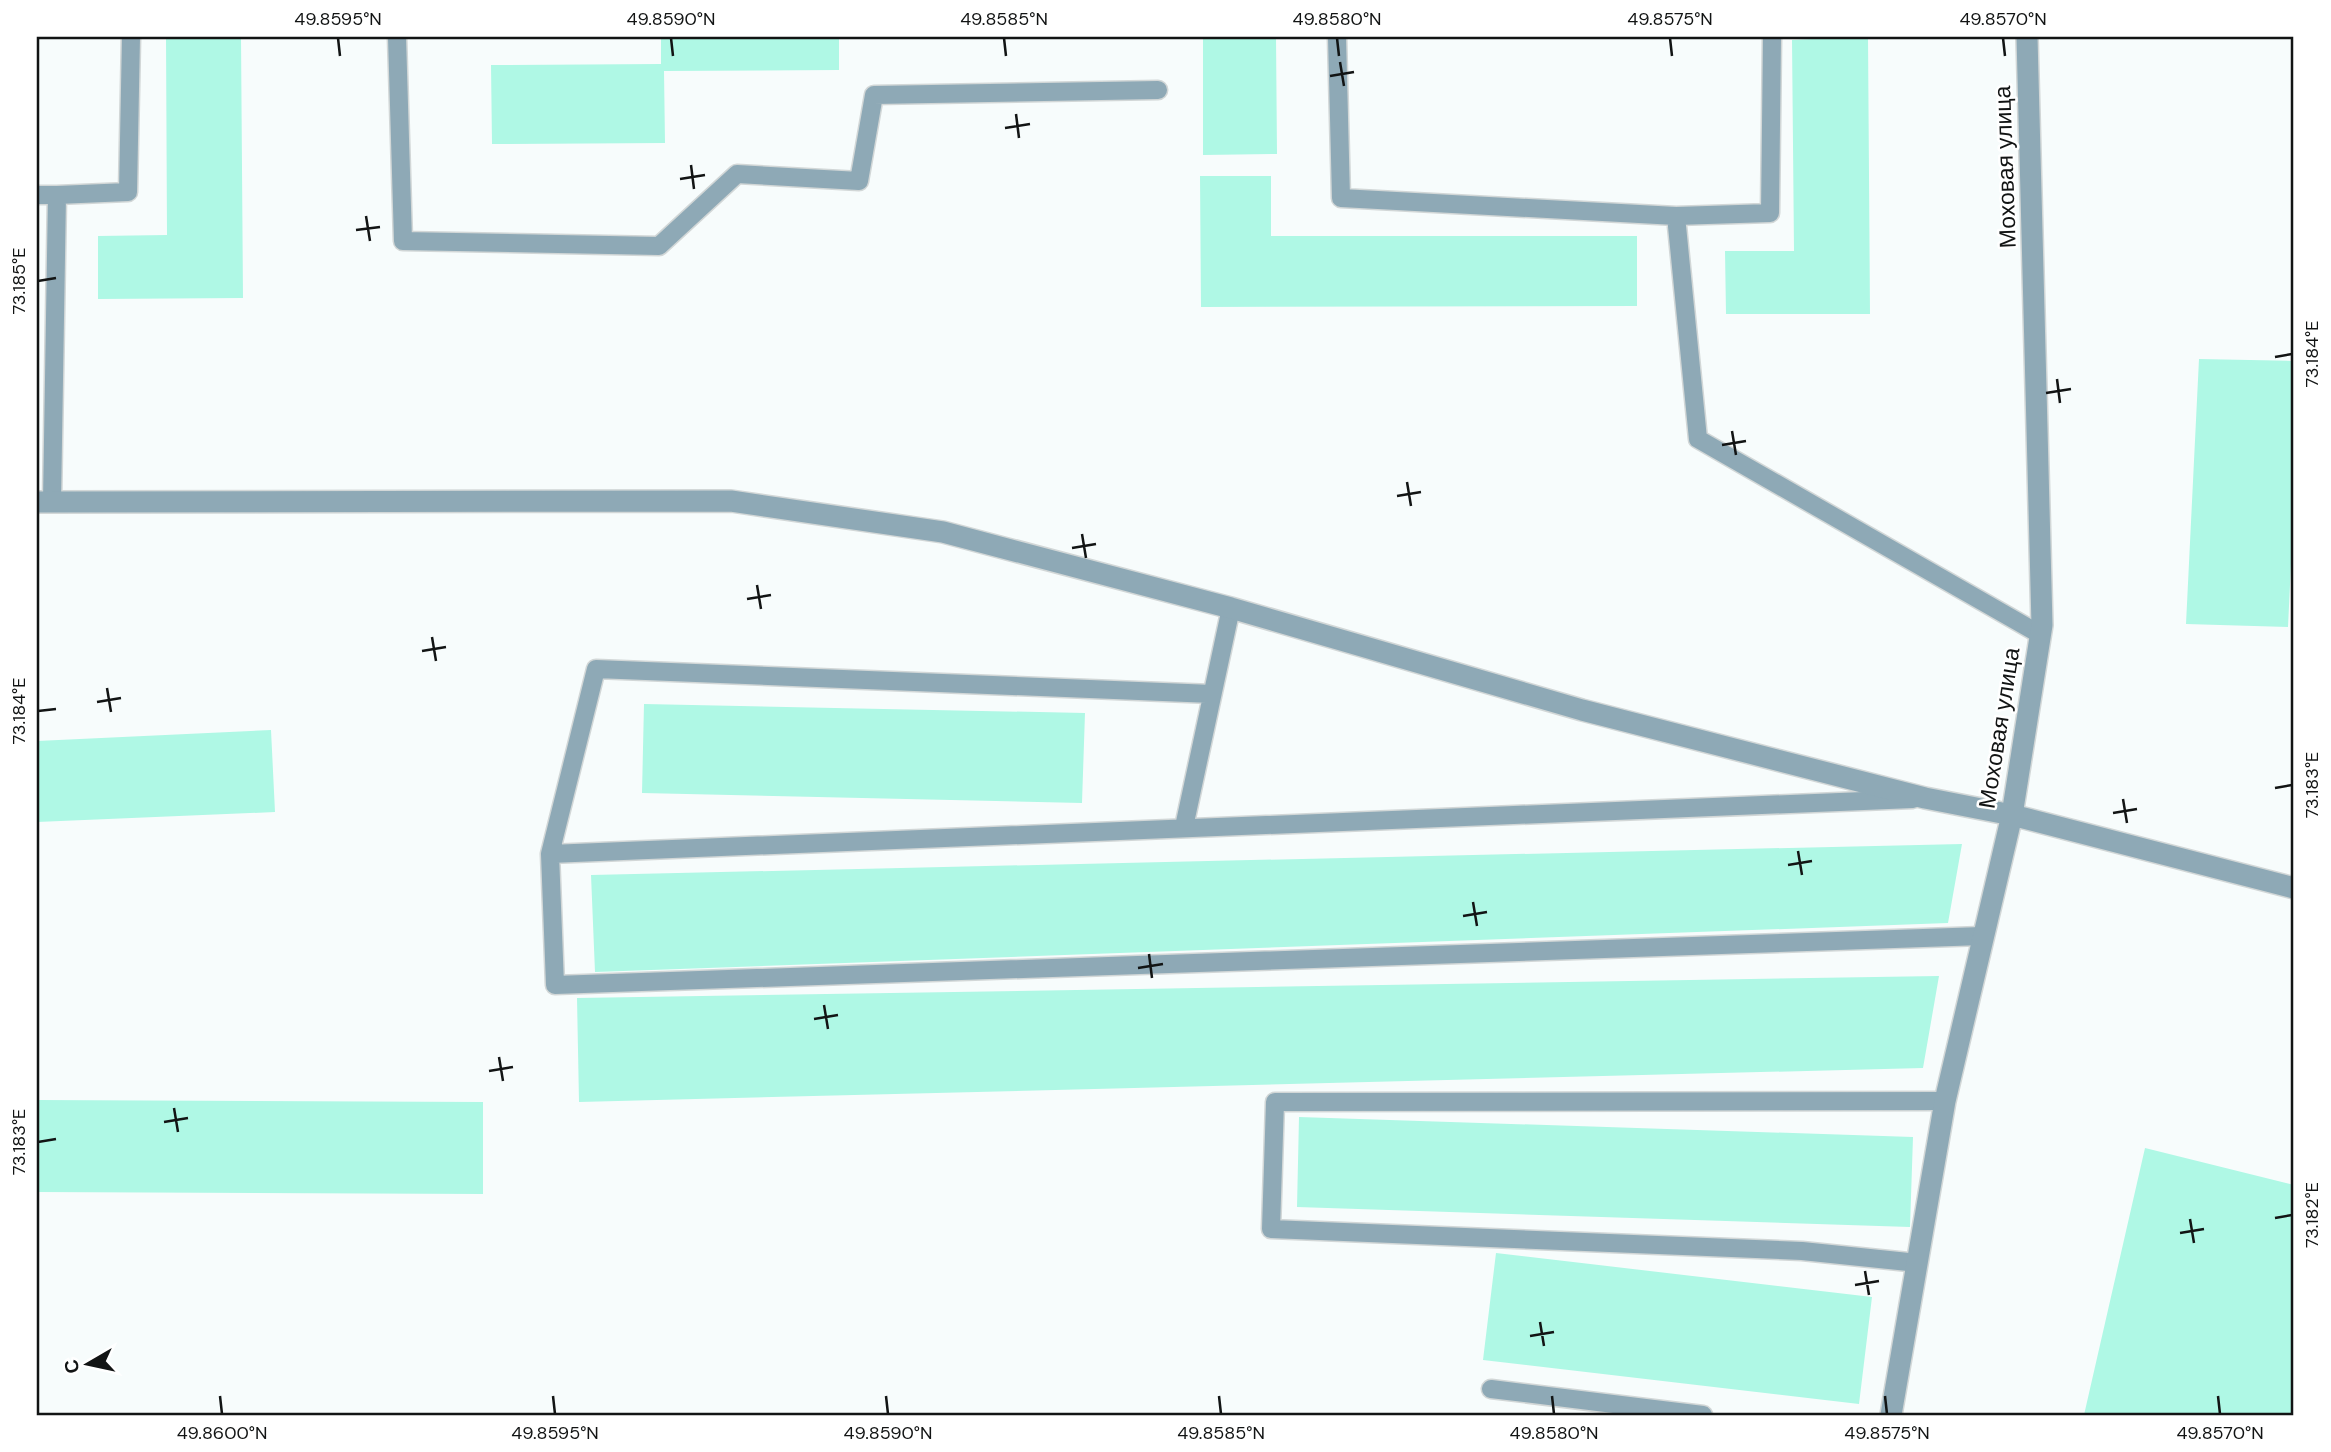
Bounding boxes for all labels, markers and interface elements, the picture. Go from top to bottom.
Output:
text: 49.8595°N [294,7,382,31]
text: 49.8590°N [627,7,715,31]
text: 49.8585°N [960,7,1048,31]
text: 49.8580°N [1292,7,1382,31]
text: 49.8575°N [1627,7,1713,31]
text: 49.8570°N [1959,7,2047,31]
street label: Моховая улица [1987,85,2023,249]
text: 73.185°E [7,248,31,314]
text: 73.184°E [2300,321,2324,387]
street label: Моховая улица [1971,645,2027,811]
text: 73.184°E [7,678,31,744]
text: 73.183°E [2300,752,2324,818]
text: 73.183°E [7,1109,31,1175]
text: 73.182°E [2300,1182,2324,1248]
north arrow [52,1330,122,1400]
text: С [58,1358,85,1375]
text: 49.8600°N [177,1421,267,1445]
text: 49.8595°N [511,1421,599,1445]
text: 49.8590°N [844,1421,932,1445]
text: 49.8585°N [1177,1421,1265,1445]
text: 49.8580°N [1509,1421,1599,1445]
text: 49.8575°N [1844,1421,1930,1445]
text: 49.8570°N [2176,1421,2264,1445]

